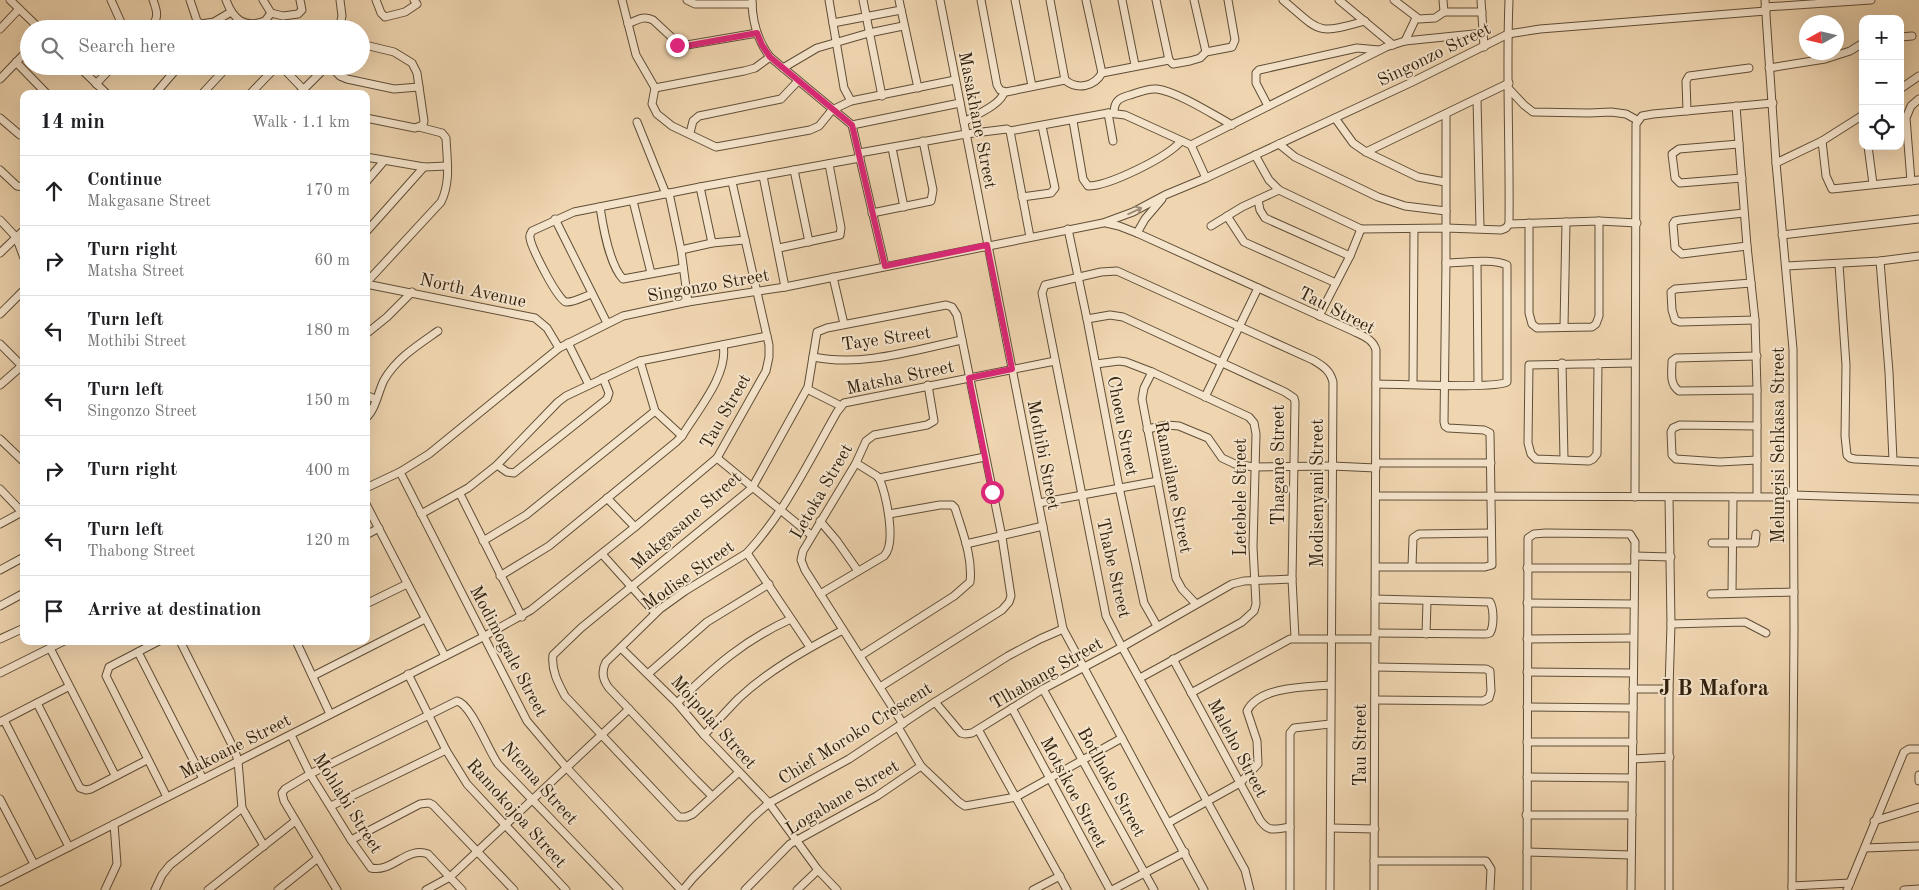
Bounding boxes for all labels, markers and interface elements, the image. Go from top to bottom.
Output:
north arrow [1799,15,1844,60]
map controls [1859,15,1904,150]
button: + [1859,15,1904,60]
search box [20,20,370,75]
street label: Singonzo Street [1375,20,1494,90]
icon: search [38,34,66,62]
route end [666,34,689,57]
text: Search here [78,38,175,57]
street label: Masakhane Street [955,50,999,190]
button: − [1859,60,1904,105]
button: locate [1859,105,1904,150]
text: 14 min [40,112,105,133]
text: Walk · 1.1 km [252,115,350,131]
text: Continue [87,171,162,190]
icon: ahead [40,177,68,205]
text: 170 m [305,183,350,199]
text: Makgasane Street [87,194,211,210]
one-way arrow [1127,206,1142,216]
text: Turn right [87,241,177,260]
icon: right [40,247,68,275]
text: 60 m [314,253,350,269]
text: Matsha Street [87,264,184,280]
street label: Singonzo Street [646,266,771,306]
street label: North Avenue [418,271,528,311]
street label: Tau Street [1295,284,1378,338]
text: Turn left [87,311,164,330]
icon: left [40,317,68,345]
text: 180 m [305,323,350,339]
street label: Taye Street [840,324,932,354]
text: Mothibi Street [87,334,186,350]
street label: Melungisi Sehkasa Street [1770,347,1788,543]
street label: Matsha Street [845,358,956,398]
street label: Tau Street [697,371,754,452]
street label: Choeu Street [1104,375,1141,478]
text: Turn left [87,381,164,400]
icon: left [40,387,68,415]
text: 150 m [305,393,350,409]
street label: Mothibi Street [1024,399,1063,512]
text: Singonzo Street [87,404,197,420]
street label: Thagane Street [1270,405,1288,525]
street label: Modisenyani Street [1309,418,1327,568]
street label: Ramailane Street [1151,420,1195,555]
street label: Letebele Street [1232,438,1250,556]
street label: Letoka Street [787,441,856,542]
icon: right [40,457,68,485]
text: Turn right [87,461,177,480]
text: 400 m [305,463,350,479]
street label: Makgasane Street [628,468,745,573]
route start [981,481,1004,504]
street label: Thabe Street [1093,517,1133,620]
text: Turn left [87,521,164,540]
icon: left [40,527,68,555]
text: 120 m [305,533,350,549]
street label: Modise Street [640,538,738,614]
text: Thabong Street [87,544,195,560]
street label: Modimogale Street [466,583,550,720]
icon: arrive [40,597,68,625]
text: Arrive at destination [87,601,261,620]
street label: Tlhabang Street [987,634,1106,713]
street label: Moipolai Street [667,673,760,773]
district label: J B Mafora [1659,678,1769,700]
street label: Chief Moroko Crescent [776,679,935,788]
street label: Maleho Street [1204,696,1271,801]
street label: Tau Street [1352,703,1370,787]
street label: Makoane Street [177,711,294,783]
street label: Botlhoko Street [1074,725,1149,840]
street label: Motsikoe Street [1036,734,1110,851]
street label: Ntema Street [498,739,581,828]
street label: Mohlabi Street [309,750,385,857]
street label: Ramokojoa Street [463,756,570,872]
street label: Logabane Street [783,757,902,839]

